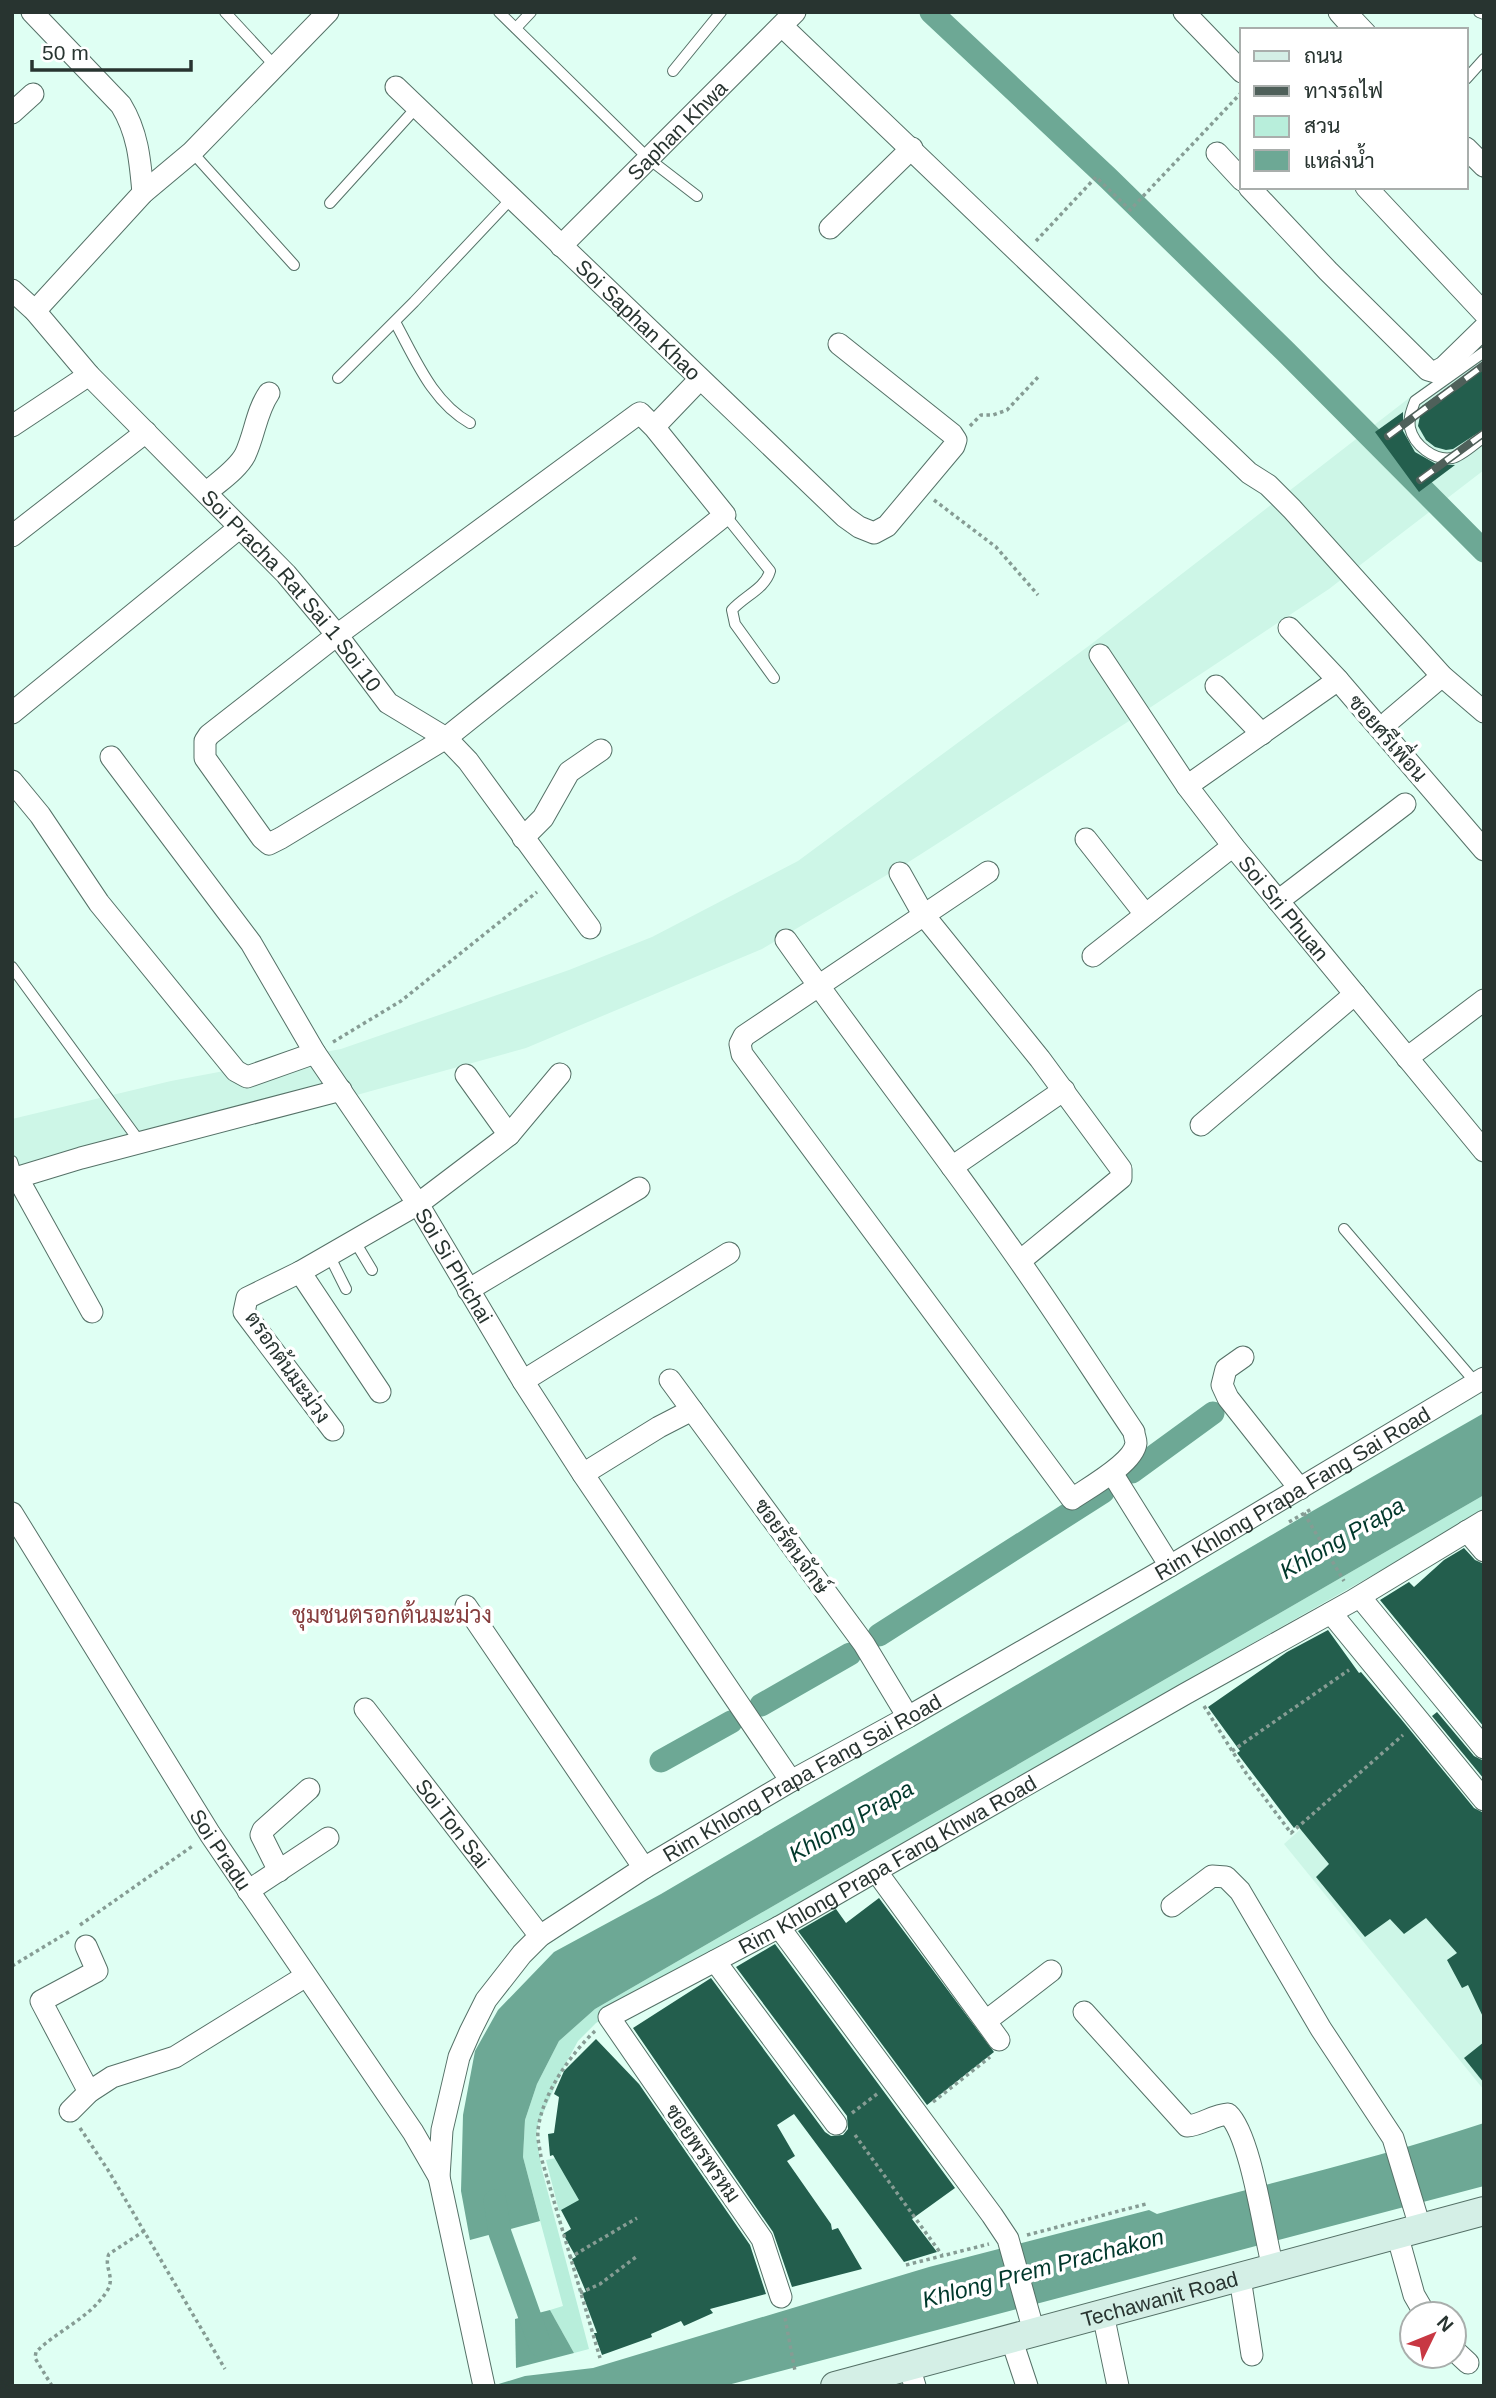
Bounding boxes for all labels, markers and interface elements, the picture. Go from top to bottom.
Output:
scale bar [32,28,191,72]
legend [1240,28,1468,189]
text: 50 m [42,41,89,64]
text: ถนน [1304,44,1343,67]
street label: Saphan Khwa [623,75,732,184]
text: ทางรถไฟ [1304,78,1383,102]
text: สวน [1304,114,1340,137]
text: แหล่งน้ำ [1304,143,1375,172]
street label: Soi Saphan Khao [572,255,706,384]
street label: Soi Pracha Rat Sai 1 Soi 10 [198,485,386,695]
street label: ซอยศรีเพื่อน [1344,685,1438,786]
street label: Soi Sri Phuan [1234,851,1334,965]
street label: Soi Si Phichai [411,1204,497,1327]
street label: ตรอกต้นมะม่วง [241,1307,335,1427]
street label: Rim Khlong Prapa Fang Sai Road [1151,1401,1435,1585]
water label: Khlong Prapa [1275,1491,1409,1585]
street label: ซอยรัตนจักษ์ [750,1493,836,1599]
district label: ชุมชนตรอกต้นมะม่วง [292,1600,492,1631]
street label: Rim Khlong Prapa Fang Sai Road [659,1687,945,1867]
street label: Rim Khlong Prapa Fang Khwa Road [734,1770,1040,1958]
street label: Soi Ton Sai [411,1774,494,1872]
water label: Khlong Prapa [784,1774,918,1868]
street label: Soi Pradu [186,1805,256,1894]
street label: ซอยพรพรหม [661,2100,745,2206]
water label: Khlong Prem Prachakon [919,2223,1167,2313]
street label: Techawanit Road [1079,2266,1240,2331]
north arrow [1398,2300,1468,2370]
text: N [1433,2312,1457,2336]

